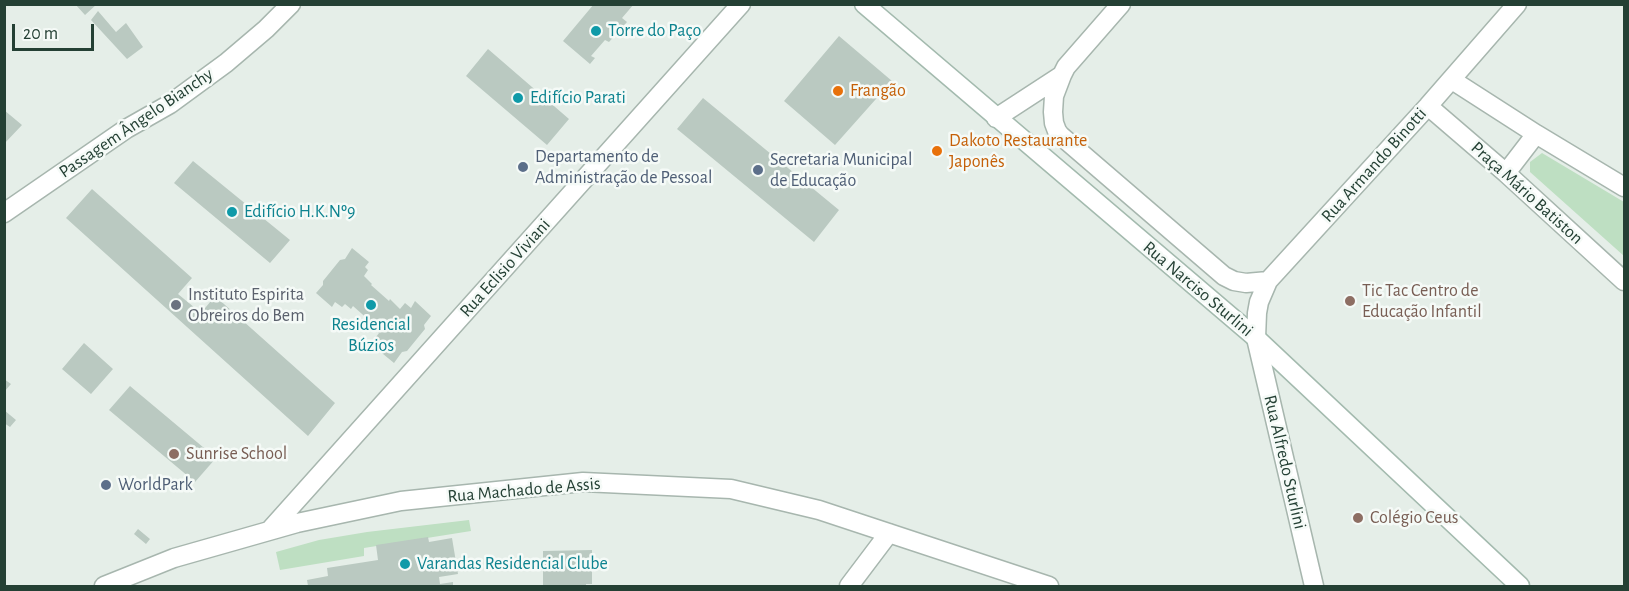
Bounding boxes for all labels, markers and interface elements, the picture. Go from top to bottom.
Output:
scale bar [15,12,98,50]
place label: Torre do Paço [608,20,701,42]
marker: Torre do Paço [589,24,603,38]
text: 20 m [23,25,58,43]
street label: Passagem Ângelo Bianchy [55,63,217,183]
place label: Frangão [850,80,906,102]
marker: Frangão [831,84,845,98]
place label: Edifício Parati [530,87,626,109]
marker: Edifício Parati [511,91,525,105]
street label: Rua Armando Binotti [1317,103,1431,227]
place label: Dakoto Restaurante Japonês [949,130,1087,172]
street label: Praça Mário Batiston [1466,137,1588,249]
marker: Dakoto Restaurante Japonês [930,144,944,158]
place label: Departamento de Administração de Pessoal [535,146,712,188]
place label: Secretaria Municipal de Educação [770,149,912,192]
marker: Departamento de Administração de Pessoal [516,160,530,174]
marker: Secretaria Municipal de Educação [751,163,765,177]
place label: Edifício H.K.Nº9 [244,201,356,223]
marker: Edifício H.K.Nº9 [225,205,239,219]
street label: Rua Eclisio Viviani [455,214,555,322]
street label: Rua Narciso Sturlini [1138,237,1258,341]
place label: Tic Tac Centro de Educação Infantil [1362,280,1482,322]
place label: Instituto Espirita Obreiros do Bem [188,284,305,326]
marker: Tic Tac Centro de Educação Infantil [1343,294,1357,308]
marker: Instituto Espirita Obreiros do Bem [169,298,183,312]
marker: Residencial Búzios [364,298,378,312]
place label: Residencial Búzios [331,314,411,356]
street label: Rua Alfredo Sturlini [1259,393,1311,531]
place label: Sunrise School [186,443,287,465]
marker: Sunrise School [167,447,181,461]
street label: Rua Machado de Assis [447,473,601,507]
place label: WorldPark [118,474,193,496]
marker: WorldPark [99,478,113,492]
place label: Colégio Ceus [1370,507,1458,529]
marker: Colégio Ceus [1351,511,1365,525]
place label: Varandas Residencial Clube [417,553,608,575]
marker: Varandas Residencial Clube [398,557,412,571]

